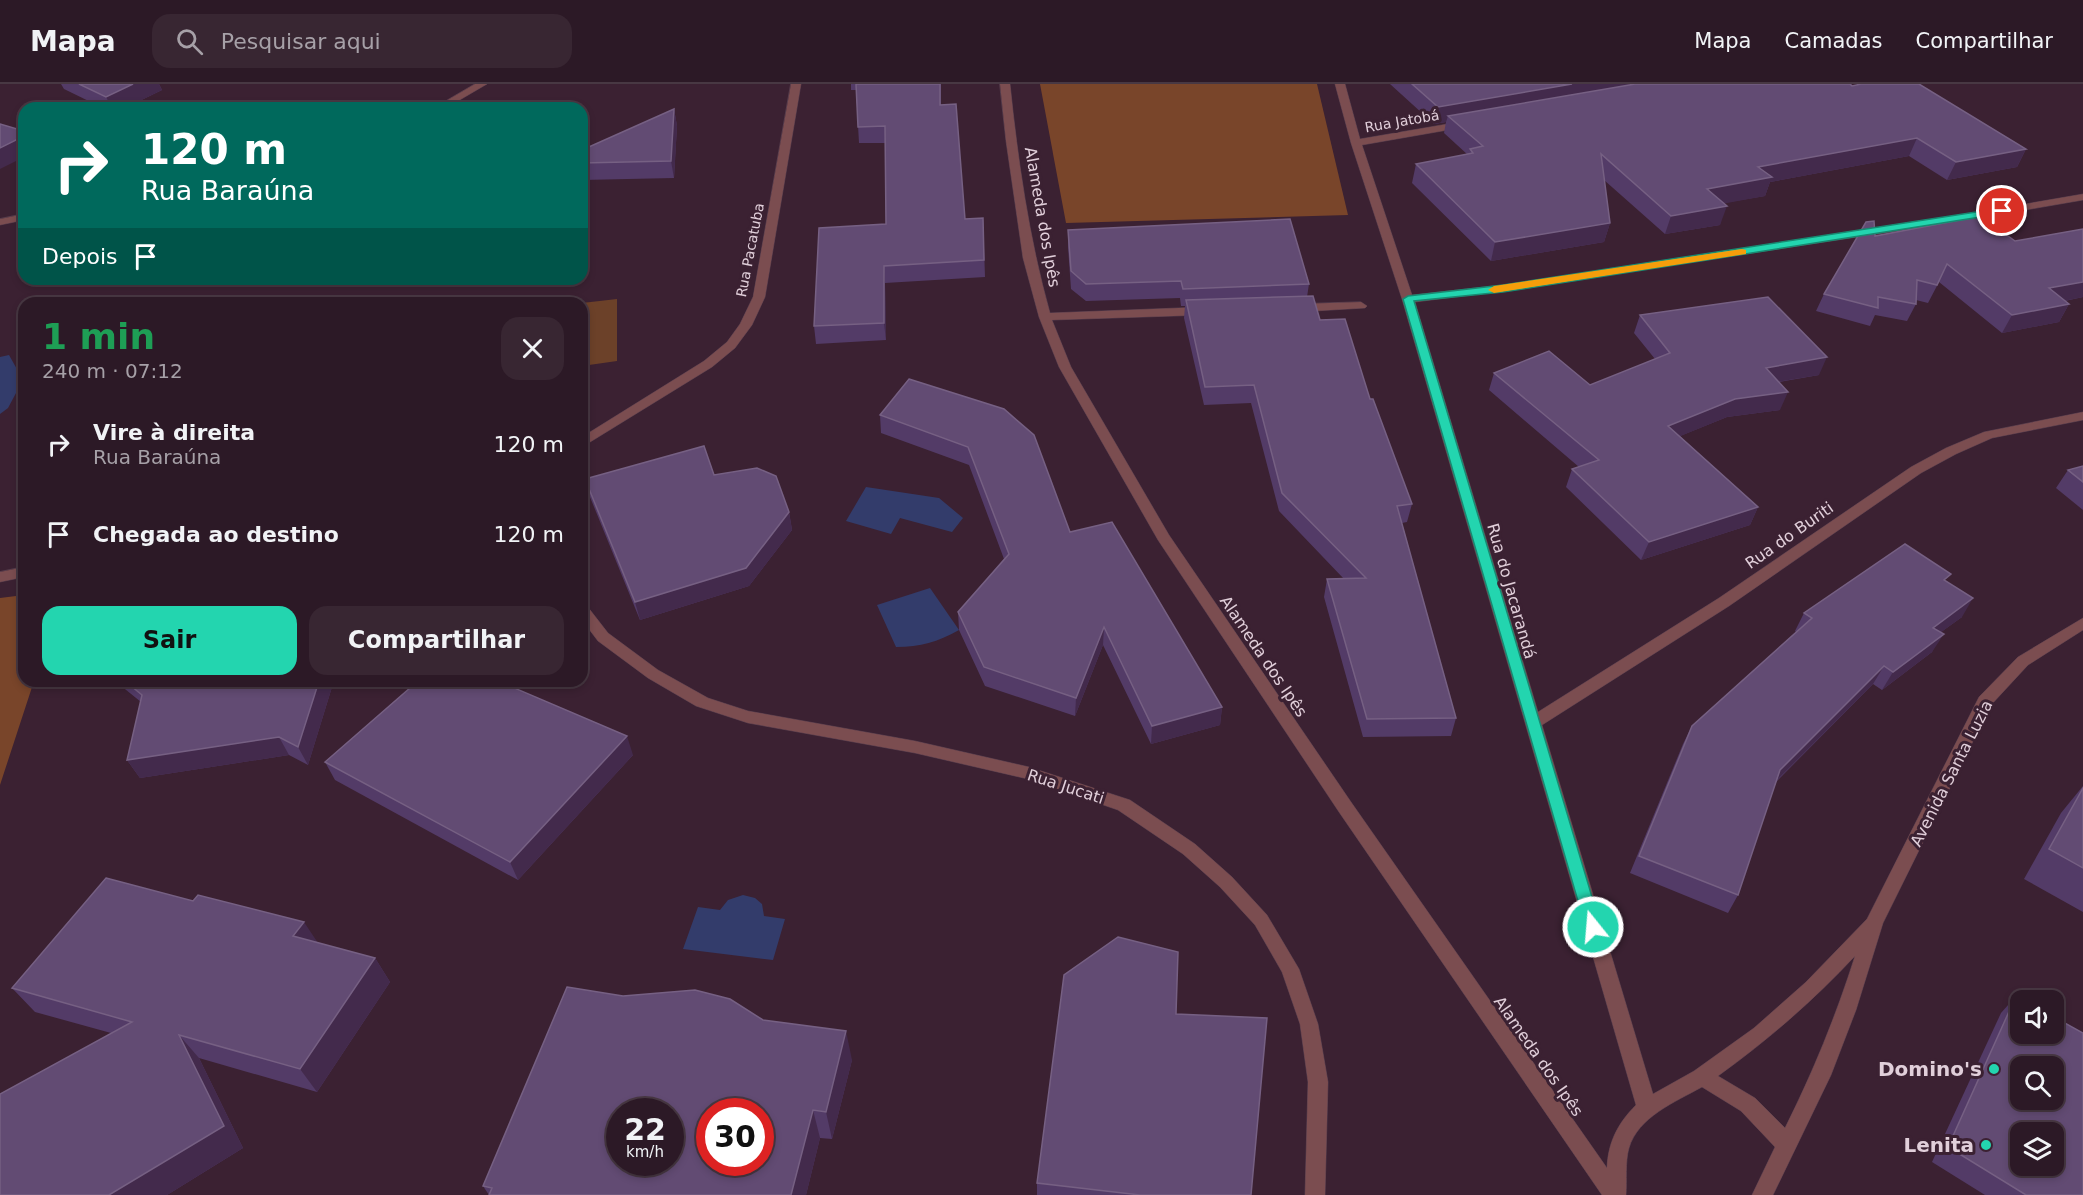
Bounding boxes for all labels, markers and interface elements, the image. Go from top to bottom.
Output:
search box [152,14,572,68]
text: Mapa [30,25,116,58]
icon: search [173,25,206,58]
text: Pesquisar aqui [221,29,381,54]
text: Mapa [1694,29,1751,53]
text: Camadas [1784,29,1882,53]
text: Compartilhar [1915,29,2053,53]
street label: Rua Jatobá [1364,107,1440,135]
text: 120 m [141,125,287,174]
icon: right [42,126,120,204]
street label: Alameda dos Ipês [1021,145,1064,289]
text: Rua Baraúna [141,175,314,206]
pin [1976,185,2027,236]
icon: arrive [1985,194,2018,227]
street label: Rua Pacatuba [733,202,767,298]
icon: arrive [129,240,162,273]
text: Depois [42,244,117,269]
text: 1 min [42,316,155,357]
button: close [501,317,564,380]
text: 240 m · 07:12 [42,359,183,383]
text: Vire à direita [93,420,255,445]
icon: right [42,428,75,461]
text: 120 m [494,432,564,457]
text: Rua Baraúna [93,445,221,469]
street label: Rua do Buriti [1742,498,1837,573]
icon: arrive [42,518,75,551]
street label: Rua do Jacarandá [1483,521,1540,661]
text: Chegada ao destino [93,522,339,547]
text: 120 m [494,522,564,547]
street label: Alameda dos Ipês [1216,592,1311,720]
button: Sair [42,606,297,675]
button: Compartilhar [309,606,564,675]
street label: Avenida Santa Luzia [1906,697,1997,850]
street label: Rua Jucati [1025,765,1107,808]
position arrow [1561,895,1625,959]
map controls [2010,990,2064,1176]
button: sound [2010,990,2064,1044]
street label: Alameda dos Ipês [1490,993,1587,1120]
button: search [2010,1056,2064,1110]
place label: Domino's [1878,1057,1982,1081]
marker: Domino's [1987,1062,2001,1076]
speed limit sign: 30 [696,1098,774,1176]
text: 22 [624,1112,666,1147]
button: layers [2010,1122,2064,1176]
place label: Lenita [1904,1133,1974,1157]
marker: Lenita [1979,1138,1993,1152]
text: km/h [626,1143,664,1161]

